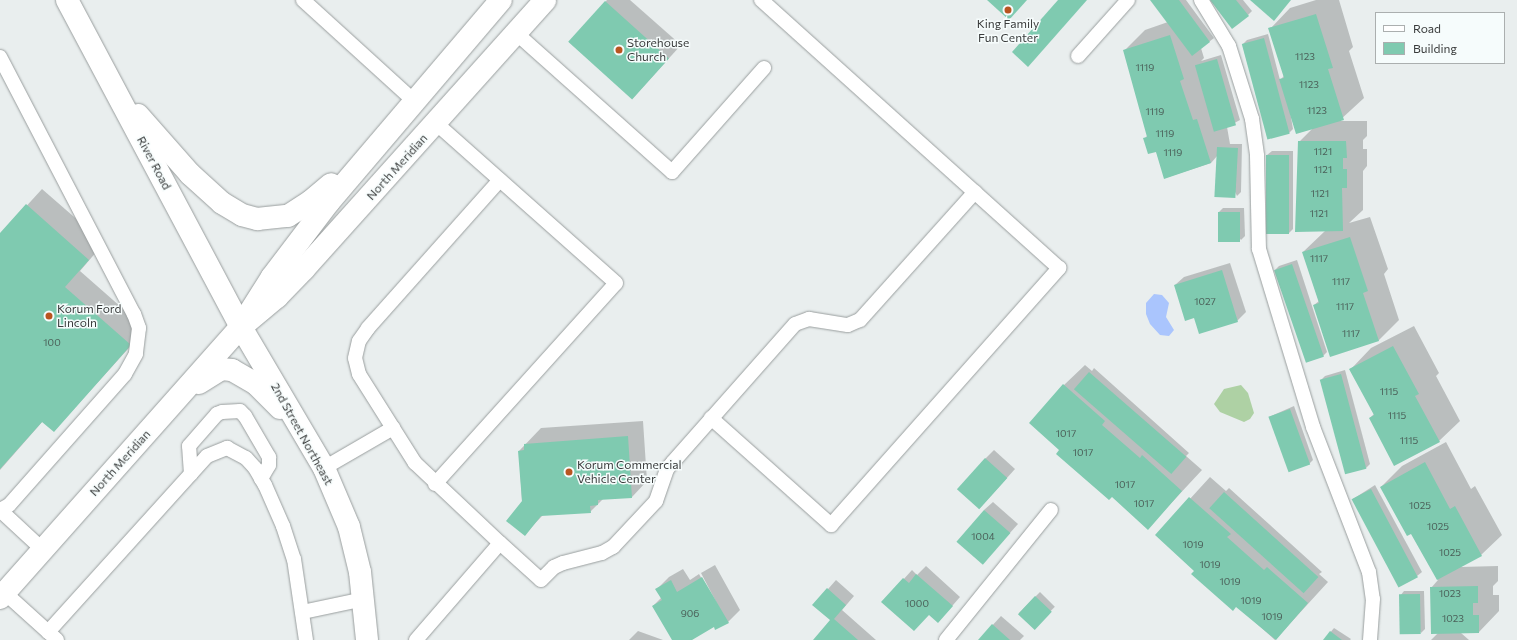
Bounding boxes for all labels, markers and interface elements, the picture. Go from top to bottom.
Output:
marker: King Family Fun Center [1003,5,1013,15]
legend [1375,12,1505,64]
place label: King Family Fun Center [977,17,1039,45]
text: Road [1413,21,1441,35]
place label: Storehouse Church [627,36,689,64]
text: Building [1413,41,1457,55]
marker: Storehouse Church [614,45,624,55]
house number: 1123 [1295,51,1315,63]
house number: 1119 [1136,62,1154,74]
house number: 1123 [1299,79,1319,91]
house number: 1123 [1307,105,1327,117]
house number: 1119 [1146,106,1164,118]
house number: 1119 [1156,128,1174,140]
street label: North Meridian [364,131,430,203]
street label: River Road [134,134,174,192]
house number: 1121 [1314,146,1332,158]
house number: 1119 [1164,147,1182,159]
house number: 1121 [1314,164,1332,176]
house number: 1121 [1311,188,1329,200]
house number: 1121 [1310,208,1328,220]
house number: 1117 [1310,253,1328,265]
house number: 1117 [1332,276,1350,288]
house number: 1027 [1194,296,1216,308]
house number: 1117 [1336,301,1354,313]
place label: Korum Ford Lincoln [57,302,121,330]
marker: Korum Ford Lincoln [44,311,54,321]
house number: 1117 [1342,328,1360,340]
house number: 100 [43,337,61,349]
street label: 2nd Street Northeast [268,380,336,488]
house number: 1115 [1380,386,1398,398]
house number: 1115 [1388,410,1406,422]
street label: North Meridian [87,427,153,499]
house number: 1017 [1056,428,1076,440]
house number: 1115 [1400,435,1418,447]
house number: 1017 [1073,447,1093,459]
place label: Korum Commercial Vehicle Center [577,458,682,486]
marker: Korum Commercial Vehicle Center [564,467,574,477]
house number: 1017 [1115,479,1135,491]
house number: 1017 [1134,498,1154,510]
house number: 1025 [1409,500,1431,512]
house number: 1025 [1427,521,1449,533]
house number: 1004 [971,531,995,543]
house number: 1019 [1182,539,1204,551]
house number: 1025 [1439,547,1461,559]
house number: 1019 [1199,559,1221,571]
house number: 1019 [1219,576,1241,588]
house number: 1023 [1439,588,1461,600]
house number: 1019 [1240,595,1262,607]
house number: 1000 [905,598,929,610]
house number: 906 [681,608,699,620]
house number: 1019 [1261,611,1283,623]
house number: 1023 [1442,613,1464,625]

